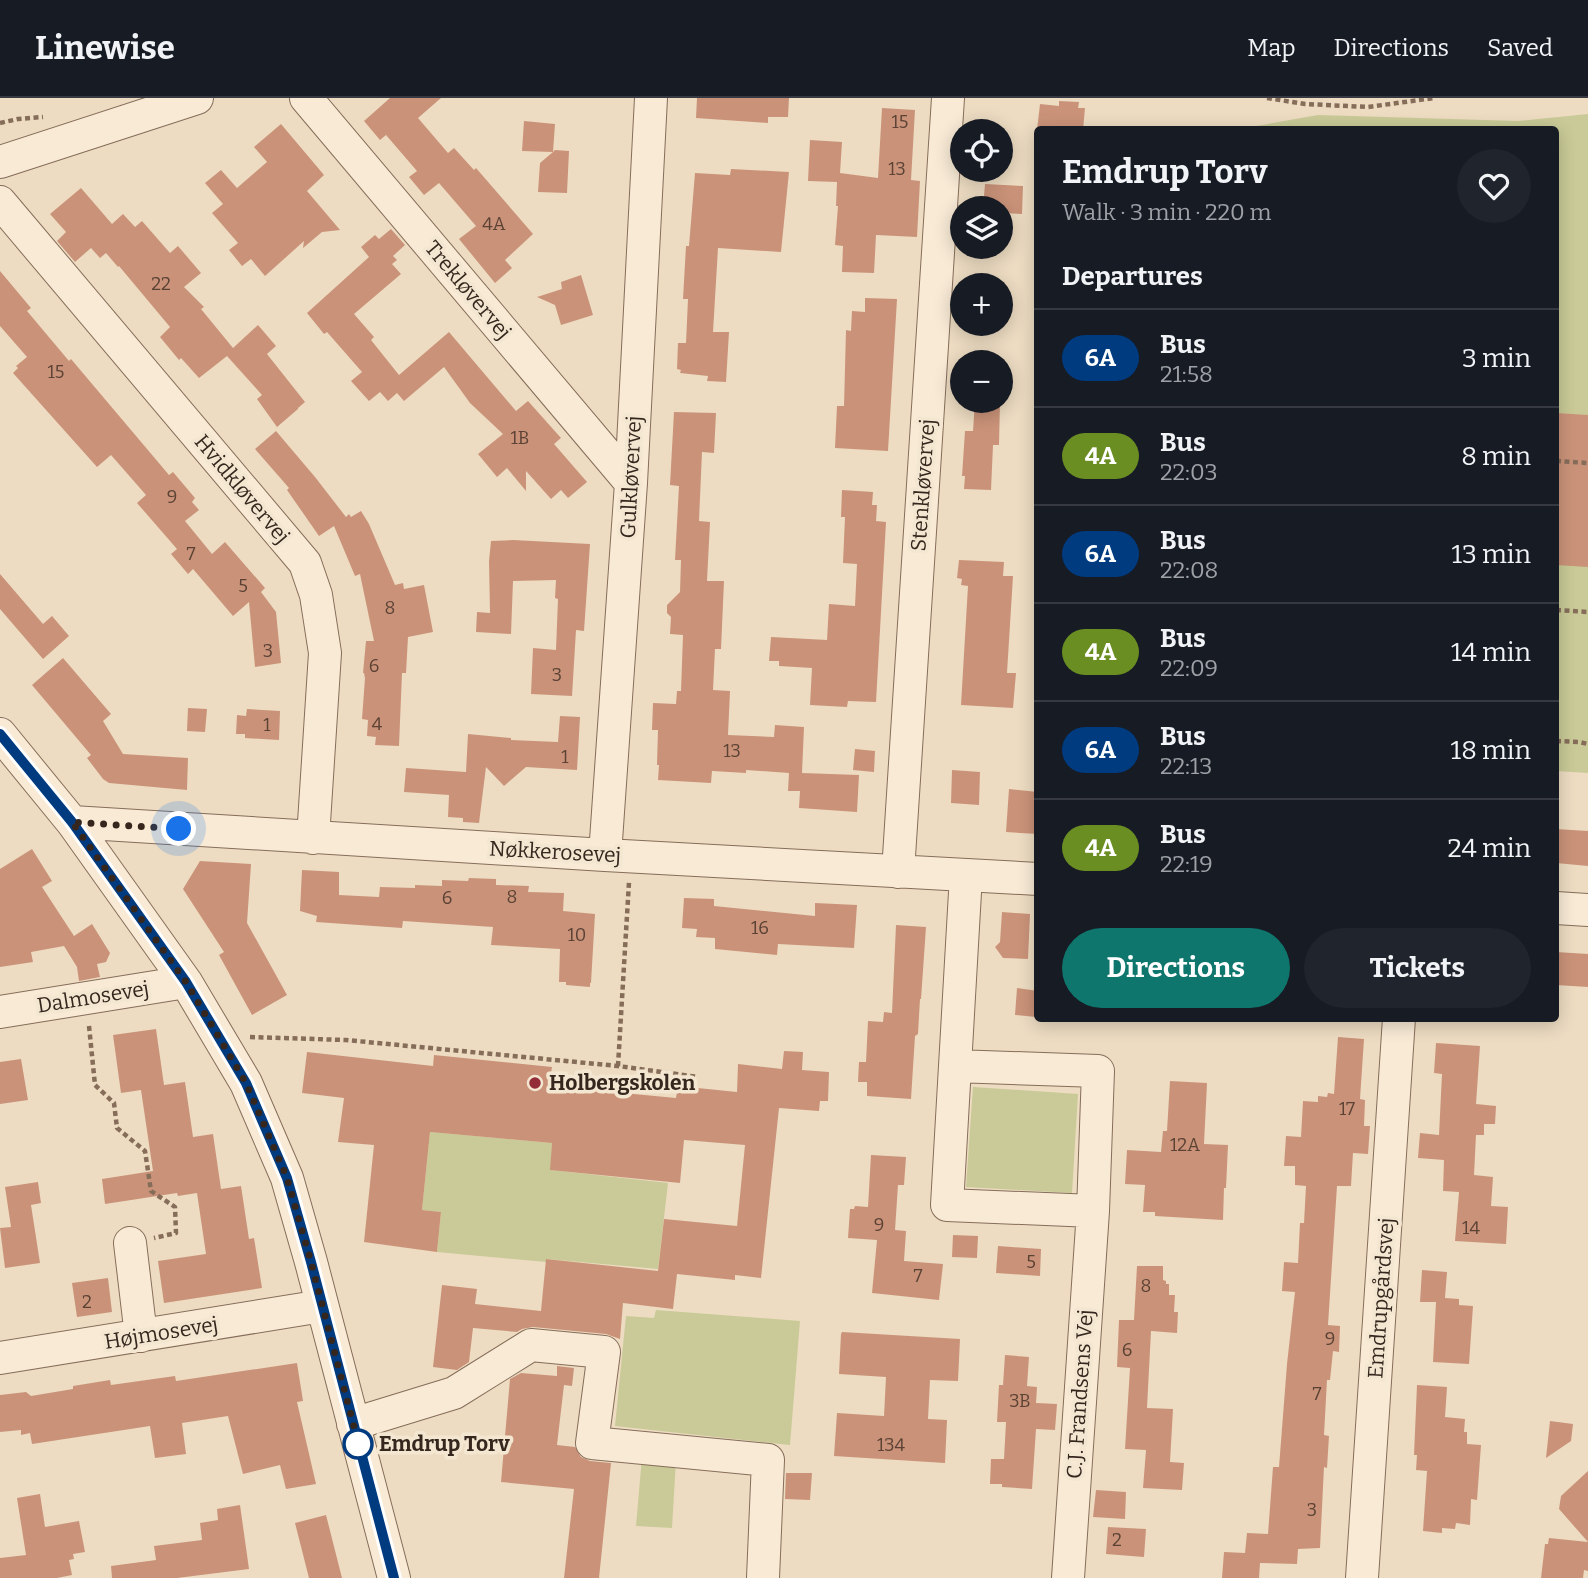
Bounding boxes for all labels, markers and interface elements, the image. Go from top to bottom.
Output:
text: Linewise [35,28,175,68]
text: Map [1247,34,1296,62]
text: Directions [1334,34,1449,62]
text: Saved [1487,34,1553,62]
house number: 15 [892,111,908,133]
map controls [950,119,1013,413]
button: locate [950,119,1013,182]
button: heart [1457,149,1531,223]
text: Emdrup Torv [1062,152,1267,192]
house number: 13 [888,158,906,180]
button: layers [950,196,1013,259]
text: Walk · 3 min · 220 m [1062,198,1271,226]
house number: 4A [482,213,506,235]
street label: Trekløvervej [419,235,517,345]
text: Departures [1062,261,1203,292]
house number: 22 [151,273,171,295]
button: + [950,273,1013,336]
text: Bus [1160,329,1206,360]
text: 3 min [1462,343,1531,374]
text: 6A [1085,344,1116,372]
button: − [950,350,1013,413]
text: 21:58 [1160,360,1213,388]
house number: 15 [48,361,64,383]
street label: Gulkløvervej [615,415,647,539]
street label: Stenkløvervej [905,418,941,552]
house number: 1B [511,427,529,449]
text: Bus [1160,427,1206,458]
street label: Hvidkløvervej [189,429,295,549]
text: 8 min [1461,441,1531,472]
text: 4A [1085,442,1116,470]
text: 22:03 [1160,458,1218,486]
house number: 9 [167,486,177,508]
text: Bus [1160,525,1206,556]
text: 13 min [1451,539,1531,570]
text: 6A [1085,540,1116,568]
house number: 7 [186,543,196,565]
text: 22:08 [1160,556,1218,584]
house number: 5 [238,575,248,597]
house number: 8 [385,597,395,619]
text: Bus [1160,623,1206,654]
text: 14 min [1451,637,1531,668]
text: 4A [1085,638,1116,666]
house number: 3 [263,640,273,662]
text: 22:09 [1160,654,1218,682]
house number: 6 [369,655,379,677]
house number: 3 [552,664,562,686]
house number: 4 [372,713,383,735]
house number: 1 [263,714,271,736]
text: Bus [1160,721,1206,752]
text: 18 min [1451,735,1531,766]
text: 6A [1085,736,1116,764]
house number: 13 [723,740,741,762]
house number: 1 [561,746,569,768]
text: 22:13 [1160,752,1212,780]
your location [161,811,196,846]
text: Bus [1160,819,1206,850]
text: 24 min [1447,833,1531,864]
text: 4A [1085,834,1116,862]
street label: Nøkkerosevej [488,836,622,868]
text: 22:19 [1160,850,1213,878]
house number: 8 [507,886,517,908]
house number: 6 [442,887,452,909]
house number: 16 [751,917,769,939]
house number: 10 [568,924,586,946]
button: Directions [1062,928,1290,1008]
button: Tickets [1304,928,1531,1008]
street label: Dalmosevej [35,975,151,1019]
place label: Holbergskolen [549,1070,696,1096]
marker: Holbergskolen [527,1075,543,1091]
house number: 17 [1339,1098,1355,1120]
house number: 12A [1170,1134,1200,1156]
house number: 9 [874,1214,884,1236]
street label: Emdrupgårdsvej [1362,1217,1400,1379]
house number: 14 [1462,1217,1480,1239]
house number: 5 [1026,1251,1036,1273]
house number: 7 [913,1265,923,1287]
house number: 8 [1141,1275,1151,1297]
house number: 2 [82,1291,92,1313]
street label: C.J. Frandsens Vej [1061,1308,1099,1480]
street label: Højmosevej [102,1311,220,1355]
house number: 9 [1325,1328,1335,1350]
house number: 6 [1122,1339,1132,1361]
house number: 7 [1312,1383,1322,1405]
house number: 3B [1009,1390,1031,1412]
marker: Emdrup Torv [343,1429,373,1459]
place label: Emdrup Torv [379,1431,510,1457]
house number: 134 [877,1434,906,1456]
house number: 3 [1307,1499,1317,1521]
house number: 2 [1112,1529,1122,1551]

